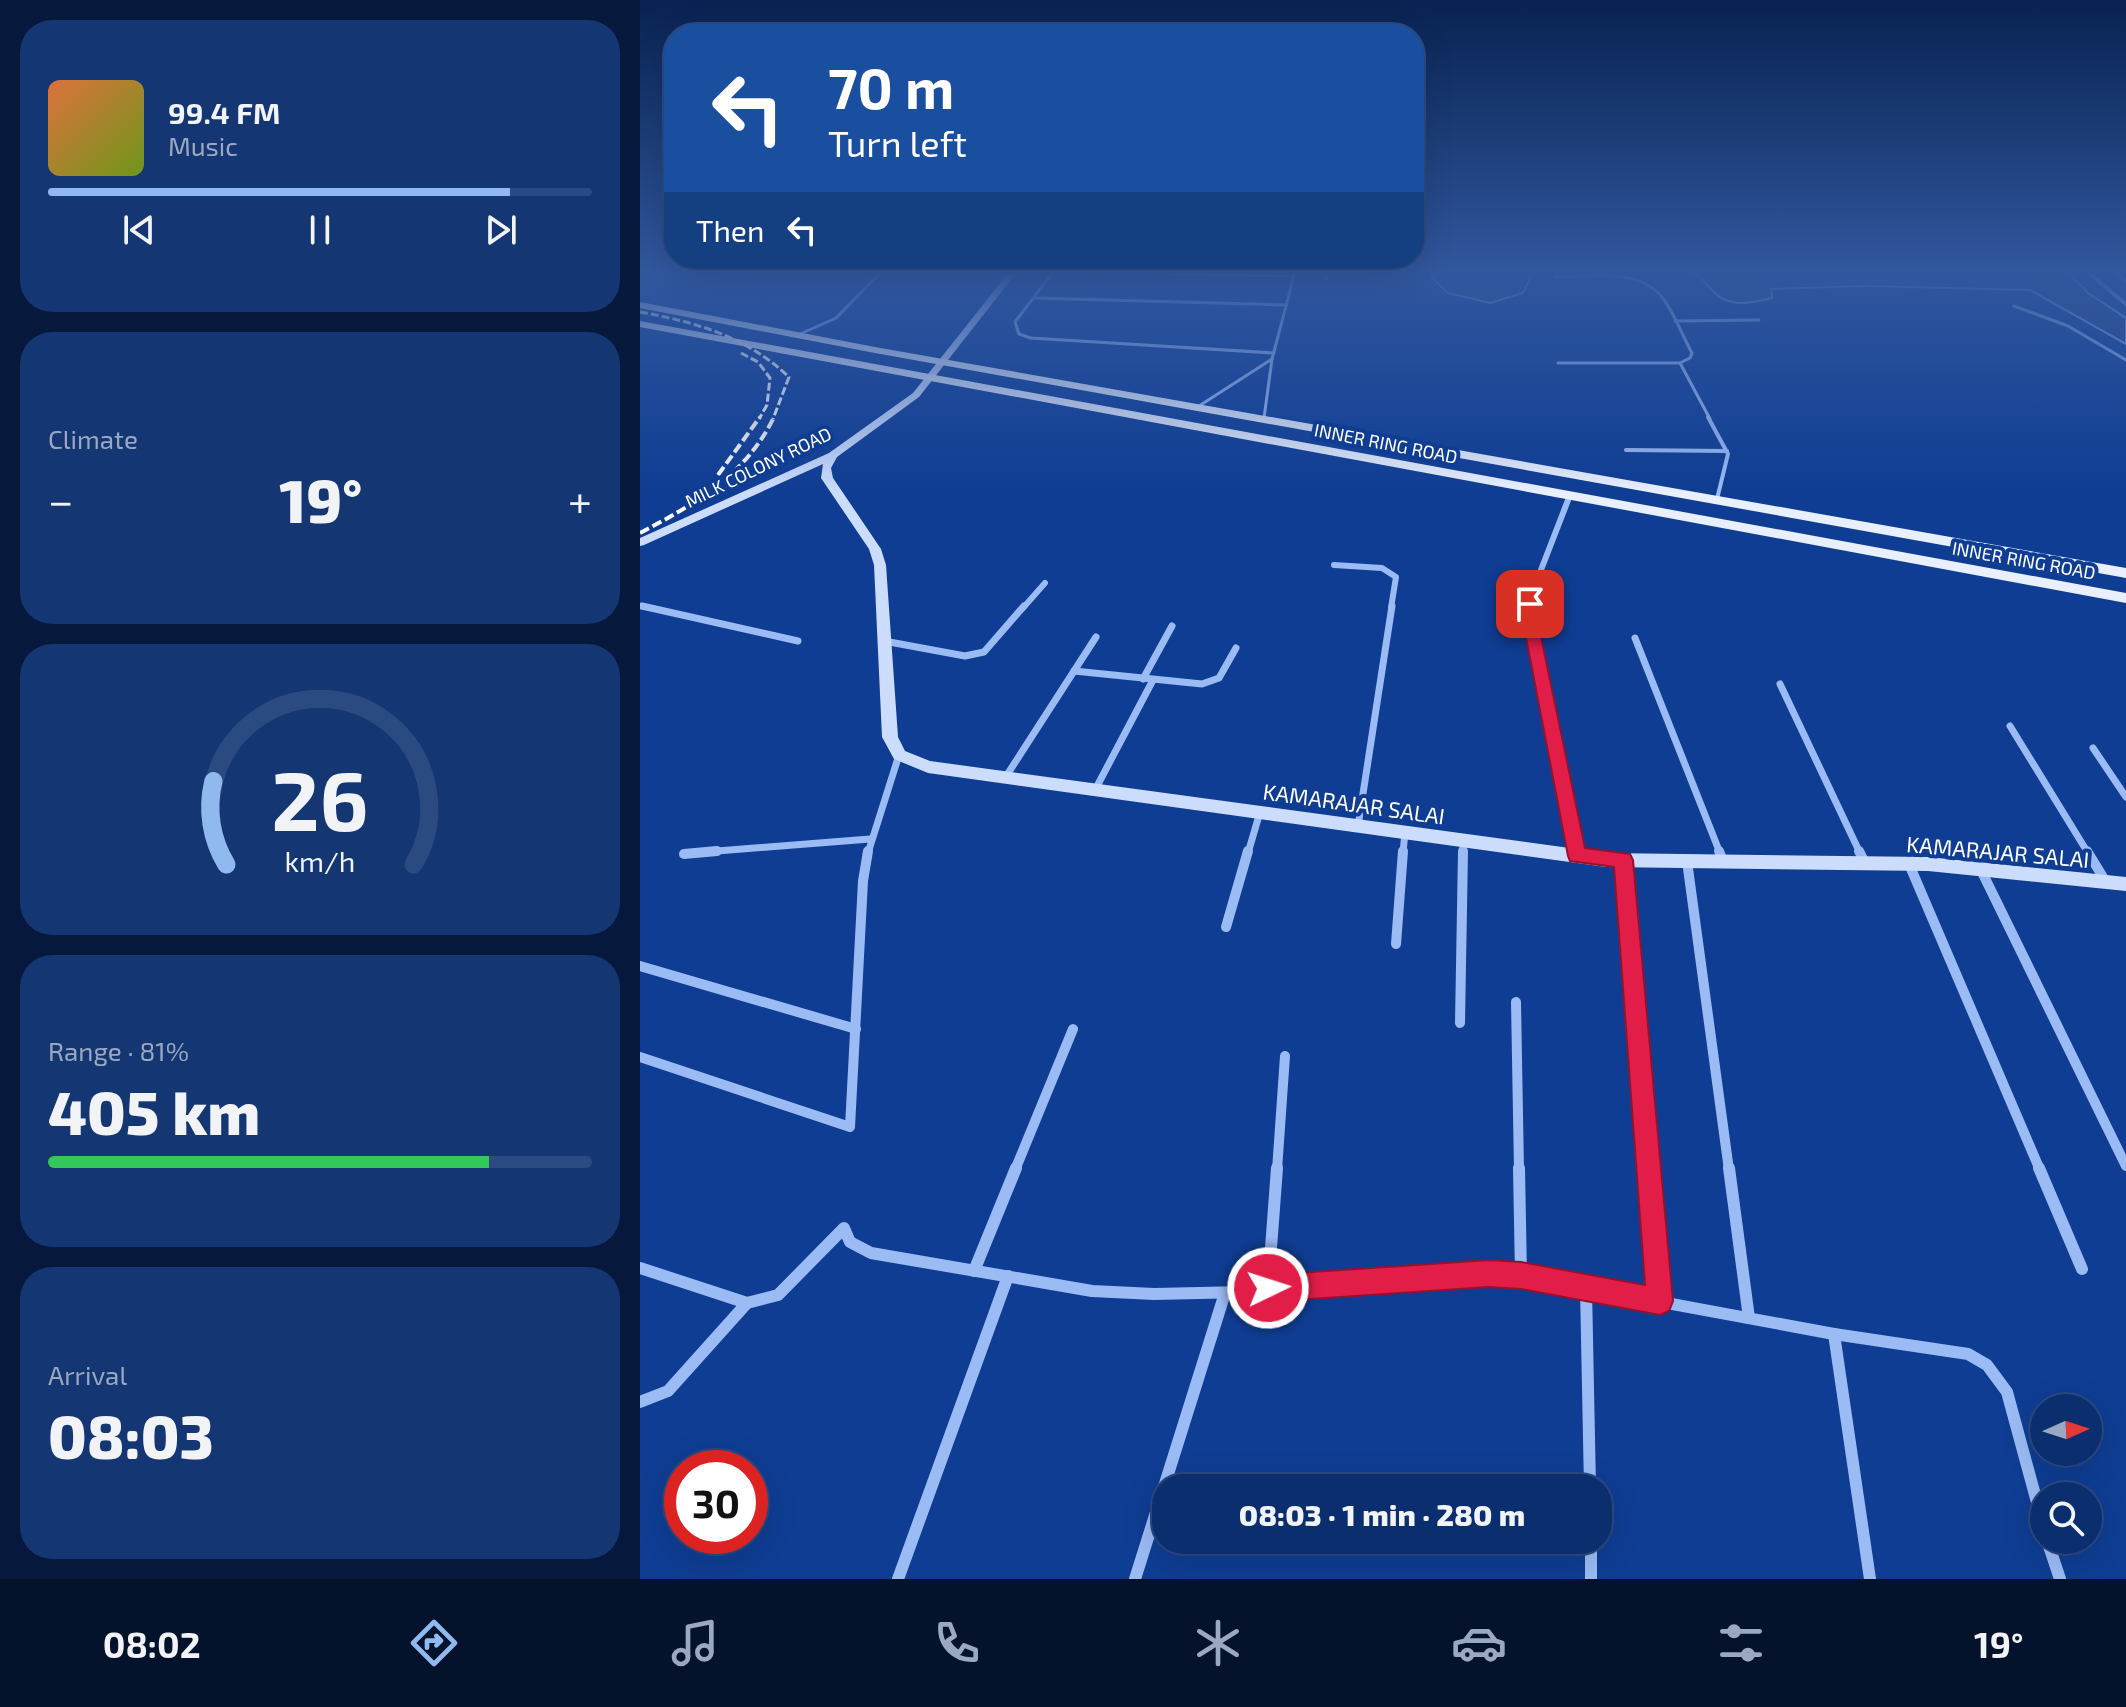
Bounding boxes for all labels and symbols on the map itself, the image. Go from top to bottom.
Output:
street label: INNER RING ROAD [1313,418,1459,468]
street label: MILK COLONY ROAD [681,422,835,512]
street label: INNER RING ROAD [1950,537,2098,583]
pin [1496,570,1564,638]
street label: KAMARAJAR SALAI [1261,777,1447,829]
street label: KAMARAJAR SALAI [1906,830,2090,872]
position arrow [1226,1246,1310,1330]
north arrow [2030,1394,2102,1466]
speed limit sign: 30 [664,1450,768,1554]

